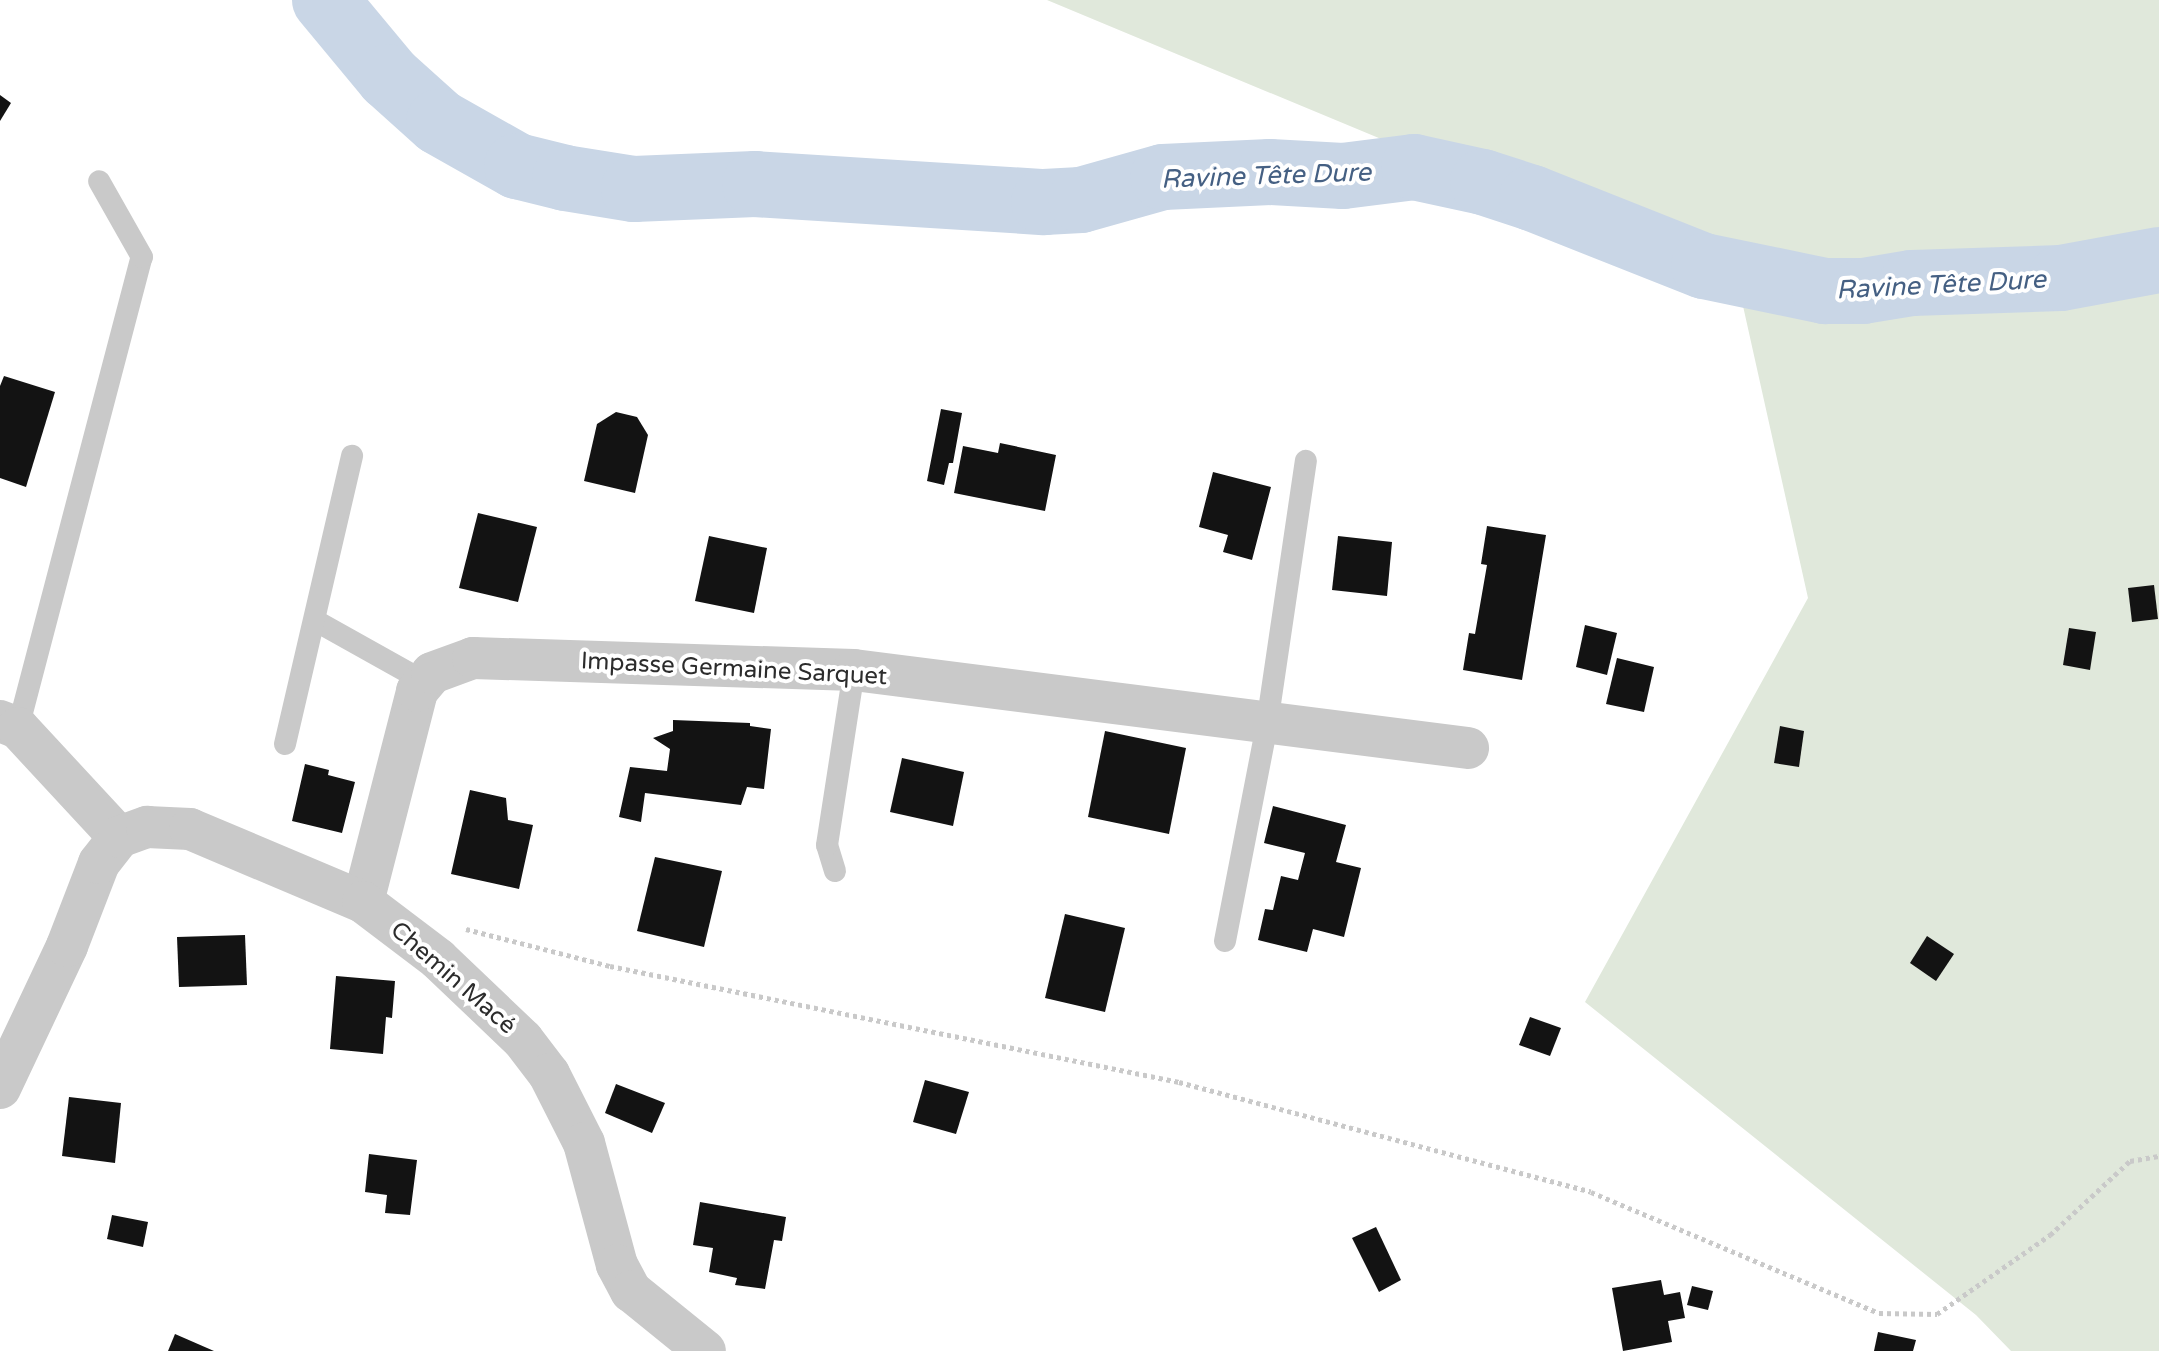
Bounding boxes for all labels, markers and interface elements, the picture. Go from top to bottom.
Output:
water label: Ravine Tête Dure [1161,157,1371,195]
water label: Ravine Tête Dure [1835,264,2047,306]
street label: Impasse Germaine Sarquet [580,647,888,691]
street label: Chemin Macé [384,916,522,1040]

